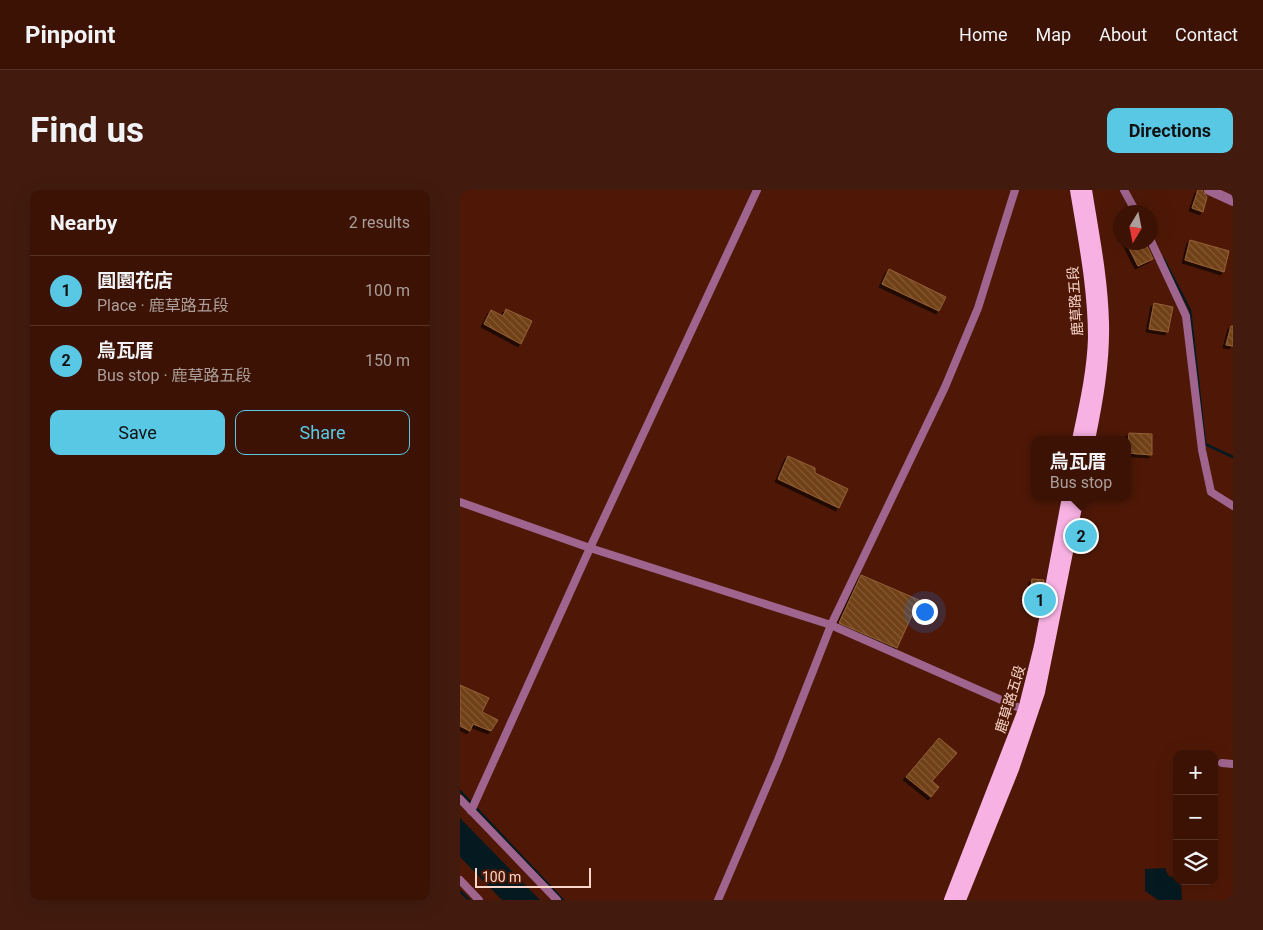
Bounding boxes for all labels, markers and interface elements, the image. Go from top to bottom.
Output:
text: Pinpoint [25,21,115,49]
text: Home [959,24,1008,45]
text: Map [1036,24,1071,45]
text: About [1099,24,1147,45]
text: Contact [1175,24,1238,45]
button: Directions [1107,108,1233,153]
text: Find us [30,110,144,151]
north arrow [1113,205,1158,250]
text: Nearby [50,211,117,235]
text: 2 results [349,213,410,232]
street label: 鹿草路五段 [1065,266,1085,336]
text: 圓園花店 [97,269,173,292]
text: 1 [61,281,71,300]
text: 100 m [365,281,410,300]
text: Place · 鹿草路五段 [97,296,229,315]
text: 烏瓦厝 [97,339,154,362]
text: 2 [61,351,71,370]
text: 150 m [365,351,410,370]
text: Bus stop · 鹿草路五段 [97,366,252,385]
button: Save [50,410,225,455]
button: Share [235,410,410,455]
popup [1031,436,1131,501]
text: 烏瓦厝 [1050,450,1107,473]
text: Bus stop [1050,473,1112,492]
pin: 2 [1065,517,1097,555]
pin: 1 [1024,581,1056,619]
your location [912,599,938,625]
street label: 鹿草路五段 [992,663,1028,735]
map controls [1173,750,1218,885]
button: + [1173,750,1218,795]
button: − [1173,795,1218,840]
button: layers [1173,840,1218,885]
scale bar [475,865,591,888]
text: 100 m [482,869,521,885]

